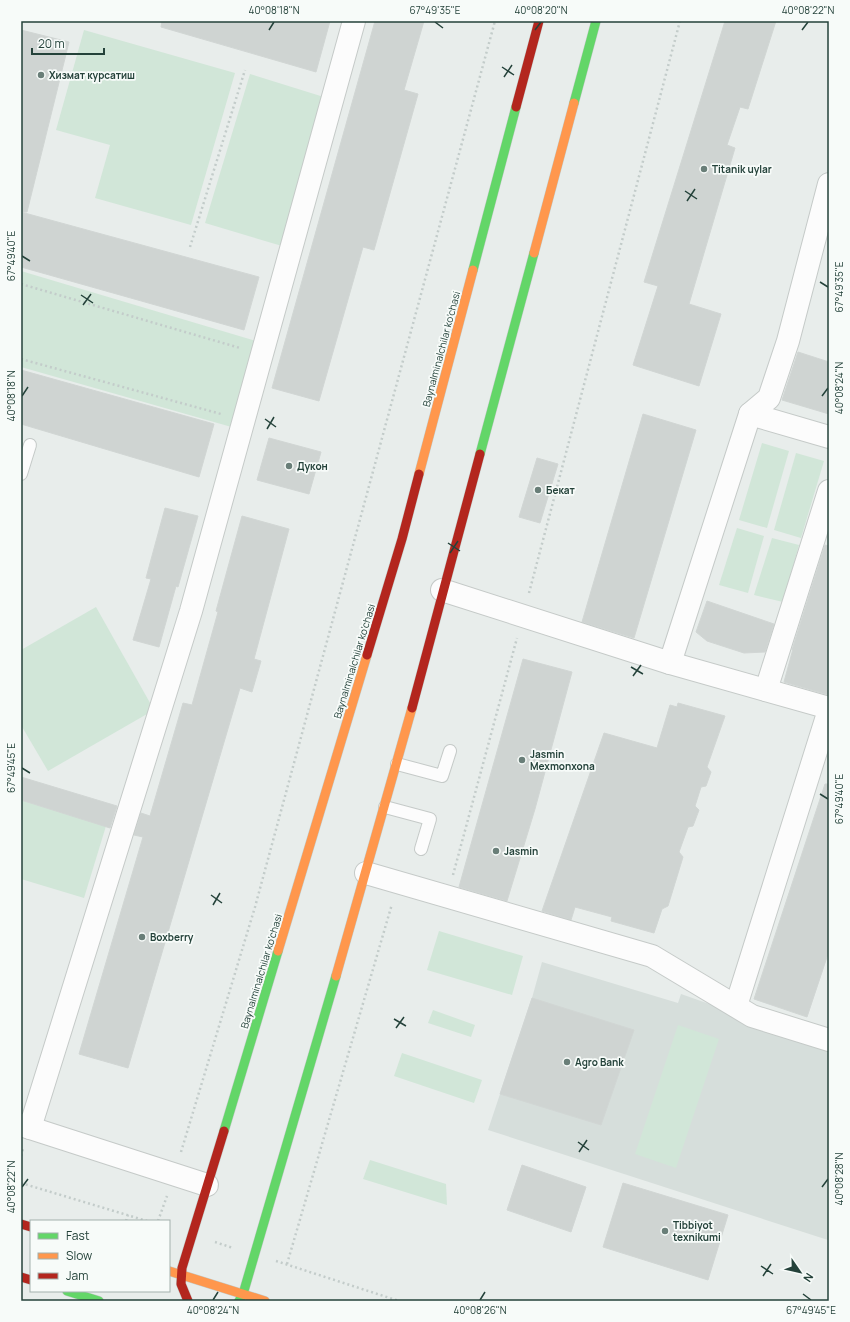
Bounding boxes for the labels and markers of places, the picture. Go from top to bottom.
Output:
place label: Хизмат курсатиш [49,68,135,82]
marker: Хизмат курсатиш [36,70,46,80]
place label: Titanik uylar [712,162,772,176]
marker: Titanik uylar [699,164,709,174]
place label: Дукон [297,459,328,473]
marker: Дукон [284,461,294,471]
place label: Бекат [546,483,576,497]
marker: Бекат [533,485,543,495]
place label: Jasmin Mexmonxona [530,747,595,773]
marker: Jasmin Mexmonxona [517,755,527,765]
place label: Jasmin [504,844,538,858]
marker: Jasmin [491,846,501,856]
place label: Boxberry [150,930,194,944]
marker: Boxberry [137,932,147,942]
place label: Agro Bank [575,1055,624,1069]
marker: Agro Bank [562,1057,572,1067]
place label: Tibbiyot texnikumi [673,1218,721,1244]
marker: Tibbiyot texnikumi [660,1226,670,1236]

